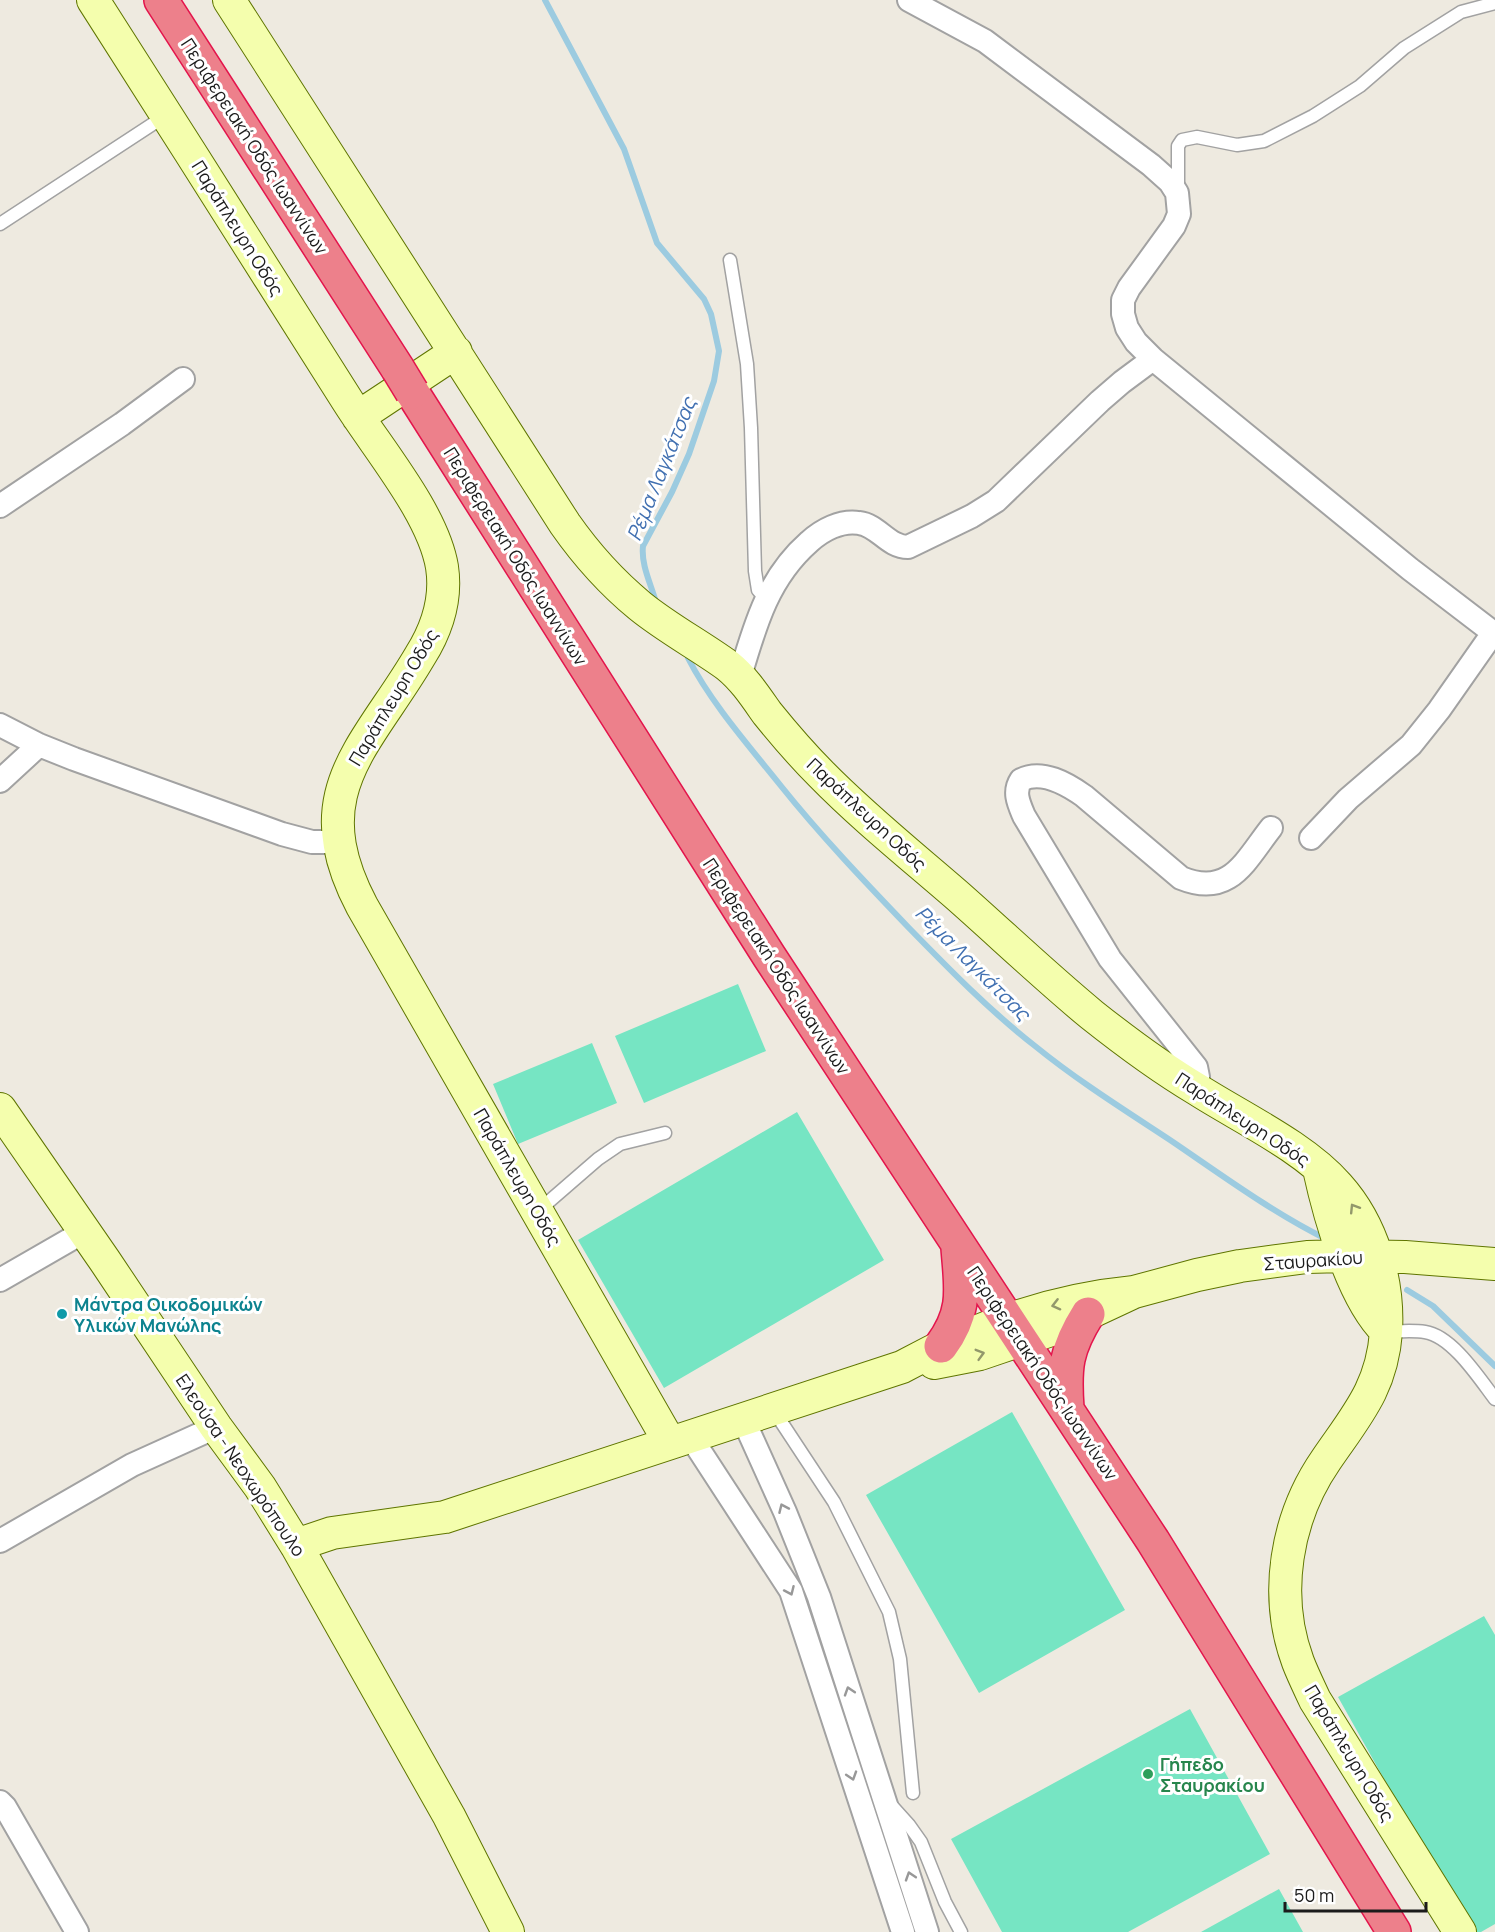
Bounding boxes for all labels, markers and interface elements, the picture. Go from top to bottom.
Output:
street label: Περιφερειακή Οδός Ιωαννίνων [176,33,334,259]
street label: Παράπλευρη Οδός [187,156,289,300]
water label: Ρέμα Λαγκάτσας [620,392,703,545]
street label: Περιφερειακή Οδός Ιωαννίνων [439,442,593,670]
street label: Παράπλευρη Οδός [343,624,443,770]
street label: Παράπλευρη Οδός [802,752,932,876]
street label: Περιφερειακή Οδός Ιωαννίνων [698,853,856,1079]
water label: Ρέμα Λαγκάτσας [910,900,1038,1028]
street label: Παράπλευρη Οδός [1171,1067,1315,1171]
street label: Παράπλευρη Οδός [469,1104,567,1250]
one-way arrow [1350,1204,1362,1214]
street label: Σταυρακίου [1262,1245,1364,1275]
street label: Περιφερειακή Οδός Ιωαννίνων [962,1261,1124,1485]
place label: Μάντρα Οικοδομικών Υλικών Μανώλης [74,1292,263,1337]
one-way arrow [1051,1297,1061,1310]
marker: Μάντρα Οικοδομικών Υλικών Μανώλης [55,1307,69,1321]
one-way arrow [974,1349,985,1361]
street label: Ελεούσα - Νεοχωρόπουλο [171,1369,311,1561]
one-way arrow [778,1503,790,1514]
one-way arrow [783,1584,795,1595]
street label: Παράπλευρη Οδός [1300,1680,1400,1826]
one-way arrow [844,1686,857,1697]
place label: Γήπεδο Σταυρακίου [1160,1752,1265,1797]
marker: Γήπεδο Σταυρακίου [1141,1767,1155,1781]
one-way arrow [845,1770,857,1781]
one-way arrow [905,1871,917,1882]
scale bar [1285,1875,1426,1913]
text: 50 m [1294,1883,1334,1907]

